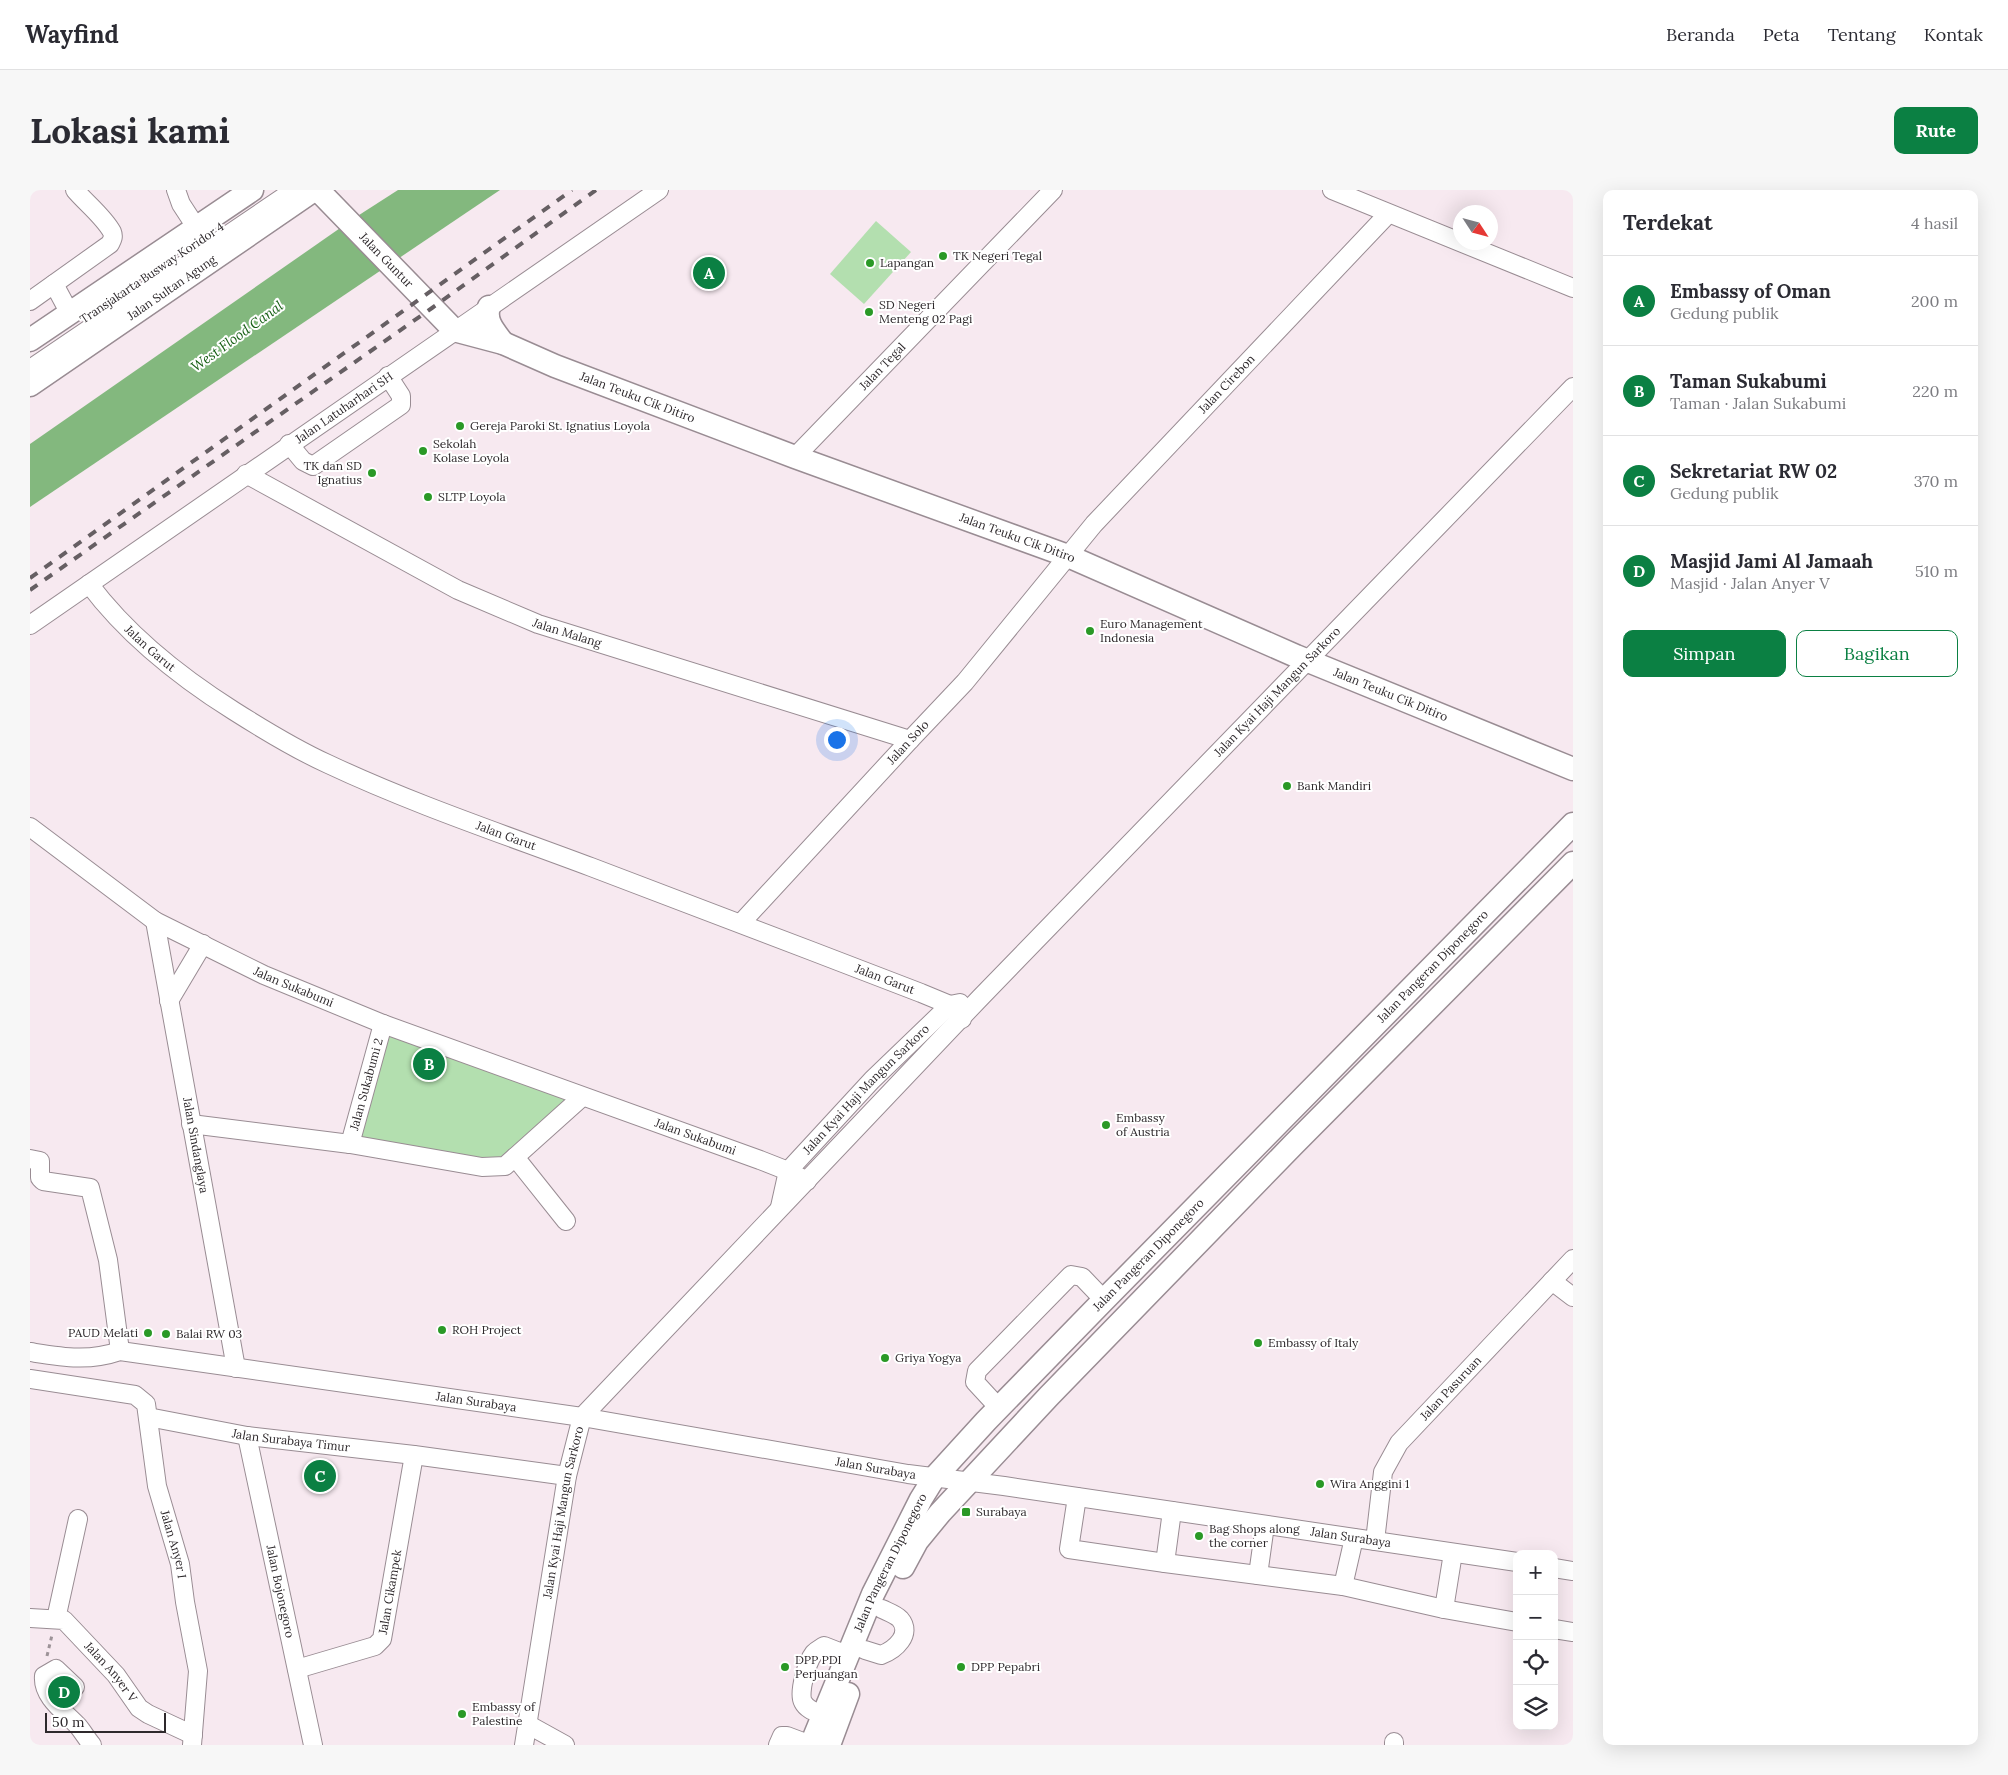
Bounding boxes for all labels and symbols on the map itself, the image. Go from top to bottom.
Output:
north arrow [1453,205,1498,250]
street label: Transjakarta Busway Koridor 4 [77,218,227,327]
street label: Jalan Guntur [356,229,417,291]
place label: TK Negeri Tegal [953,248,1042,263]
marker: TK Negeri Tegal [937,250,949,262]
street label: Jalan Sultan Agung [124,251,219,323]
pin: A [693,254,725,292]
place label: Lapangan [880,255,934,270]
marker: Lapangan [864,257,876,269]
water label: West Flood Canal [187,296,287,375]
place label: SD Negeri Menteng 02 Pagi [879,297,972,326]
marker: SD Negeri Menteng 02 Pagi [863,306,875,318]
street label: Jalan Tegal [855,339,908,394]
street label: Jalan Cirebon [1194,351,1258,417]
street label: Jalan Latuharhari SH [291,368,396,447]
street label: Jalan Teuku Cik Ditiro [577,368,697,425]
place label: Gereja Paroki St. Ignatius Loyola [470,418,650,433]
marker: Gereja Paroki St. Ignatius Loyola [454,420,466,432]
place label: Sekolah Kolase Loyola [433,436,509,465]
marker: Sekolah Kolase Loyola [417,445,429,457]
place label: TK dan SD Ignatius [303,458,362,487]
marker: TK dan SD Ignatius [366,467,378,479]
place label: SLTP Loyola [438,489,506,504]
marker: SLTP Loyola [422,491,434,503]
street label: Jalan Teuku Cik Ditiro [957,509,1078,565]
street label: Jalan Malang [530,614,604,650]
place label: Euro Management Indonesia [1100,616,1203,645]
street label: Jalan Garut [121,621,179,675]
street label: Jalan Kyai Haji Mangun Sarkoro [1210,623,1343,760]
marker: Euro Management Indonesia [1084,625,1096,637]
street label: Jalan Teuku Cik Ditiro [1331,664,1450,724]
street label: Jalan Solo [883,717,932,768]
your location [824,727,850,753]
place label: Bank Mandiri [1297,778,1371,793]
marker: Bank Mandiri [1281,780,1293,792]
street label: Jalan Garut [473,817,539,853]
street label: Jalan Pangeran Diponegoro [1373,907,1491,1026]
street label: Jalan Garut [852,960,917,997]
street label: Jalan Sukabumi [250,963,336,1010]
street label: Jalan Kyai Haji Mangun Sarkoro [799,1021,932,1158]
street label: Jalan Sukabumi 2 [346,1036,386,1133]
pin: B [413,1045,445,1083]
street label: Jalan Sindanglaya [180,1095,212,1194]
place label: Embassy of Austria [1116,1110,1170,1139]
street label: Jalan Sukabumi [652,1114,738,1158]
marker: Embassy of Austria [1100,1119,1112,1131]
street label: Jalan Pangeran Diponegoro [1089,1195,1207,1315]
place label: ROH Project [452,1322,522,1337]
marker: ROH Project [436,1324,448,1336]
place label: PAUD Melati [68,1325,138,1340]
place label: Balai RW 03 [176,1326,243,1341]
marker: PAUD Melati [142,1327,154,1339]
marker: Balai RW 03 [160,1328,172,1340]
place label: Embassy of Italy [1268,1335,1359,1350]
marker: Embassy of Italy [1252,1337,1264,1349]
place label: Griya Yogya [895,1350,962,1365]
marker: Griya Yogya [879,1352,891,1364]
street label: Jalan Pasuruan [1416,1353,1484,1424]
street label: Jalan Surabaya [434,1388,518,1415]
street label: Jalan Kyai Haji Mangun Sarkoro [539,1424,586,1600]
street label: Jalan Surabaya Timur [230,1425,352,1455]
street label: Jalan Surabaya [834,1453,917,1482]
pin: C [304,1457,336,1495]
place label: Wira Anggini 1 [1330,1476,1409,1491]
marker: Wira Anggini 1 [1314,1478,1326,1490]
street label: Jalan Pangeran Diponegoro [850,1490,930,1635]
place label: Surabaya [976,1504,1027,1519]
marker: Surabaya [960,1506,972,1518]
street label: Jalan Anyer I [157,1507,190,1579]
place label: Bag Shops along the corner [1209,1521,1300,1550]
street label: Jalan Surabaya [1309,1523,1392,1550]
marker: Bag Shops along the corner [1193,1530,1205,1542]
street label: Jalan Bojonegoro [263,1543,298,1639]
street label: Jalan Cikampek [375,1548,405,1636]
street label: Jalan Anyer V [81,1638,141,1706]
place label: DPP PDI Perjuangan [795,1652,858,1681]
place label: DPP Pepabri [971,1659,1040,1674]
marker: DPP PDI Perjuangan [779,1661,791,1673]
marker: DPP Pepabri [955,1661,967,1673]
pin: D [48,1673,80,1711]
place label: Embassy of Palestine [472,1699,536,1728]
marker: Embassy of Palestine [456,1708,468,1720]
scale bar [45,1710,166,1733]

